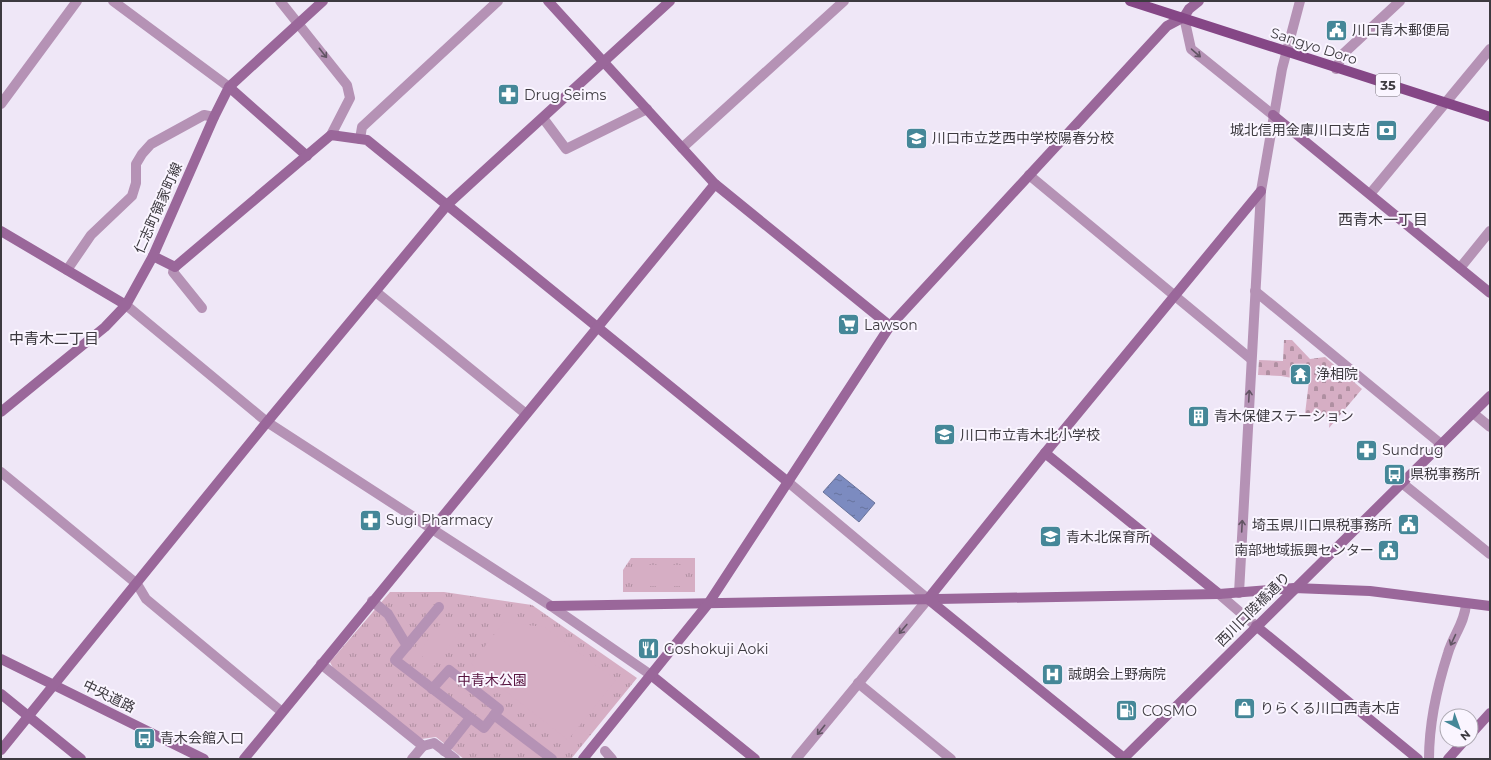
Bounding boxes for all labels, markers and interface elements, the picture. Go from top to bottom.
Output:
public building icon: 川口青木郵便局 [1324,17,1350,43]
place label: 川口青木郵便局 [1352,21,1450,39]
street label: Sangyo Doro [1268,23,1360,69]
one-way arrow [318,48,327,59]
one-way arrow [1191,48,1201,58]
road number: 35 [1376,74,1400,96]
pharmacy icon: Drug Seims [496,82,522,108]
place label: Drug Seims [524,86,607,104]
bank icon: 城北信用金庫川口支店 [1373,117,1399,143]
place label: 城北信用金庫川口支店 [1230,121,1370,139]
school or university icon: 川口市立芝西中学校陽春分校 [903,125,929,151]
place label: 川口市立芝西中学校陽春分校 [932,129,1114,147]
street label: 仁志町領家町線 [130,160,186,256]
district label: 西青木一丁目 [1338,210,1428,229]
supermarket icon: Lawson [835,312,861,338]
place label: Lawson [864,316,918,334]
district label: 中青木二丁目 [9,329,99,348]
temple icon: 浄相院 [1288,361,1314,387]
place label: 浄相院 [1316,365,1358,383]
one-way arrow [1245,390,1252,403]
building icon: 青木保健ステーション [1185,403,1211,429]
place label: 青木保健ステーション [1214,407,1354,425]
school or university icon: 川口市立青木北小学校 [932,422,958,448]
place label: 川口市立青木北小学校 [960,426,1100,444]
pharmacy icon: Sundrug [1353,437,1379,463]
place label: Sundrug [1382,441,1444,459]
bus stop icon: 県税事務所 [1382,461,1408,487]
place label: 県税事務所 [1410,465,1480,483]
pharmacy icon: Sugi Pharmacy [358,507,384,533]
place label: Sugi Pharmacy [386,511,493,529]
public building icon: 埼玉県川口県税事務所 [1395,512,1421,538]
place label: 埼玉県川口県税事務所 [1252,516,1392,534]
one-way arrow [1238,520,1246,533]
school or university icon: 青木北保育所 [1037,524,1063,550]
place label: 青木北保育所 [1066,528,1150,546]
public building icon: 南部地域振興センター [1376,537,1402,563]
place label: 南部地域振興センター [1234,541,1374,559]
street label: 西川口陸橋通り [1212,568,1294,650]
one-way arrow [898,624,907,634]
one-way arrow [1449,634,1456,646]
restaurant icon: Goshokuji Aoki [635,636,661,662]
place label: Goshokuji Aoki [664,640,768,658]
hospital icon: 誠朗会上野病院 [1040,661,1066,687]
place label: 誠朗会上野病院 [1068,665,1166,683]
park label: 中青木公園 [457,671,527,689]
street label: 中央道路 [80,676,138,716]
shop icon: りらくる川口西青木店 [1231,695,1257,721]
fuel station icon: COSMO [1114,698,1140,724]
place label: りらくる川口西青木店 [1260,699,1400,717]
place label: COSMO [1142,702,1197,720]
north arrow [1439,708,1479,748]
one-way arrow [816,724,825,735]
bus stop icon: 青木会館入口 [131,725,157,751]
text: N [1458,727,1474,744]
place label: 青木会館入口 [160,729,244,747]

